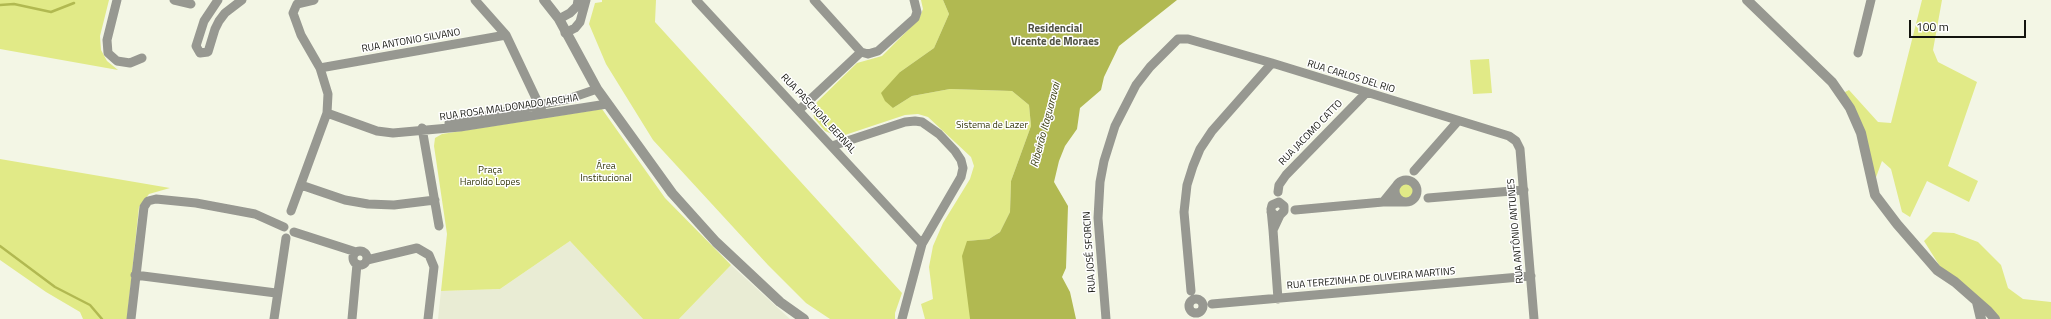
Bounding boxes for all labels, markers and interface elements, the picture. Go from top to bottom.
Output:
scale bar [1911,12,2028,38]
text: 100 m [1916,17,1949,36]
district label: Residencial Vicente de Moraes [1011,22,1099,48]
street label: RUA ANTONIO SILVANO [361,26,461,56]
street label: RUA CARLOS DEL RIO [1306,58,1396,96]
street label: RUA PASCHOAL BERNAL [778,72,858,156]
water label: Ribeirão Itaguaravai [1028,81,1064,169]
street label: RUA ROSA MALDONADO ARCHIA [439,92,579,124]
street label: RUA JACOMO CATTO [1277,98,1345,168]
park label: Sistema de Lazer [956,120,1028,132]
park label: Área Institucional [580,161,632,184]
park label: Praça Haroldo Lopes [460,165,520,188]
street label: RUA ANTÔNIO ANTUNES [1505,178,1527,284]
street label: RUA JOSÉ SFORCIN [1081,211,1099,293]
street label: RUA TEREZINHA DE OLIVEIRA MARTINS [1286,266,1456,292]

